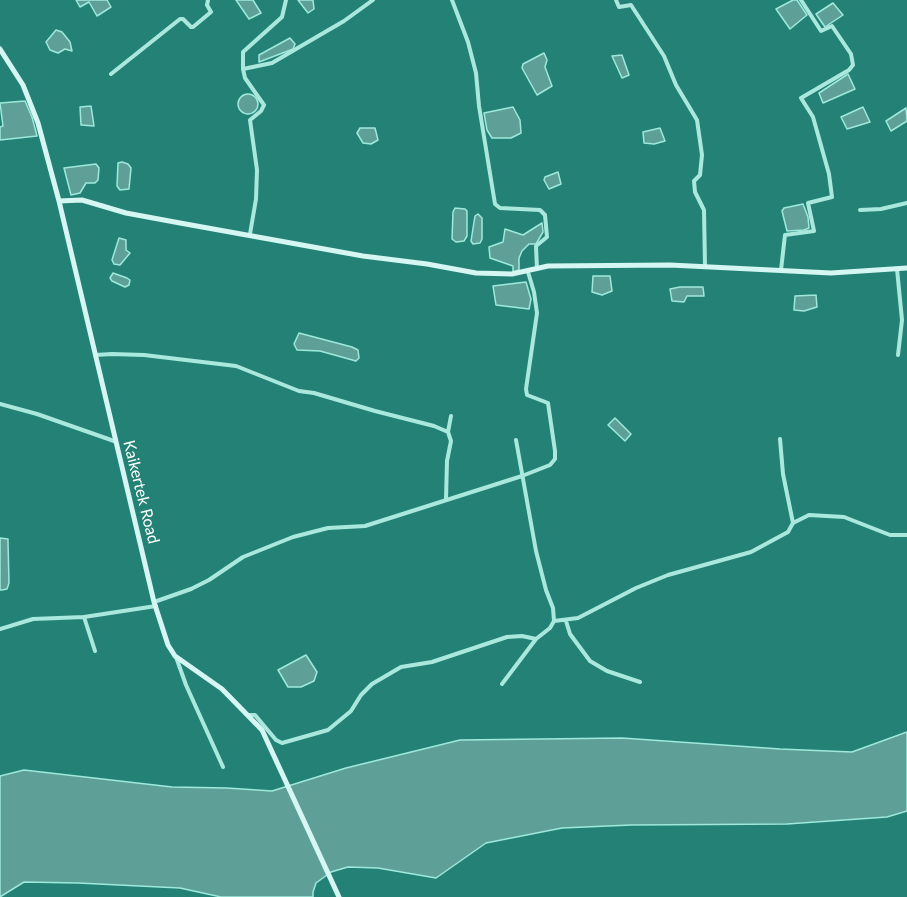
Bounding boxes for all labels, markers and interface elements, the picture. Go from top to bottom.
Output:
street label: Kaikertek Road [119,438,163,546]

